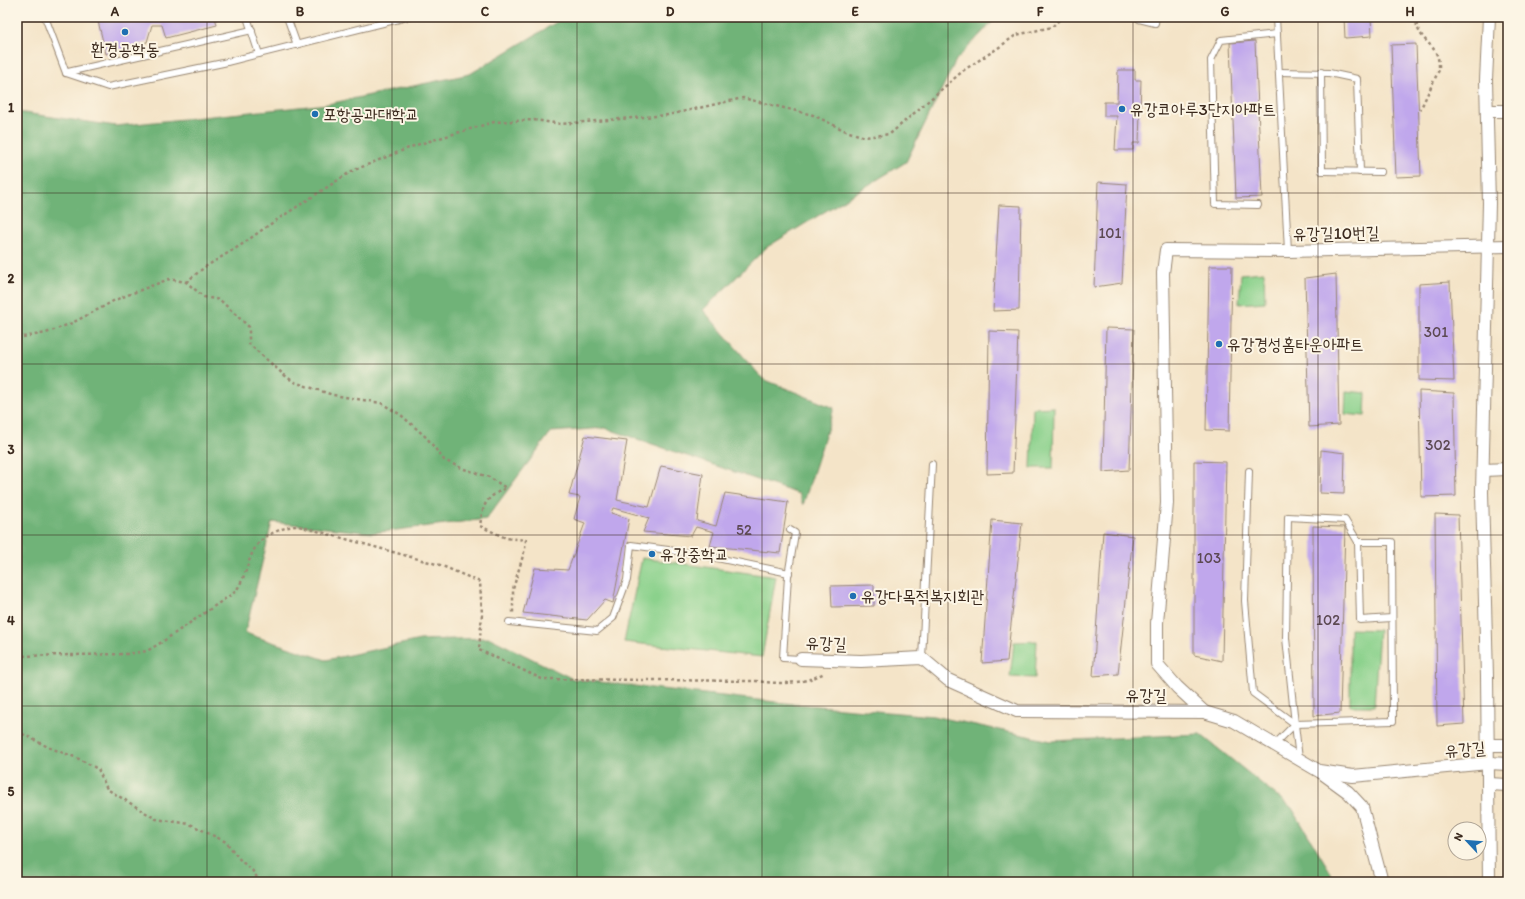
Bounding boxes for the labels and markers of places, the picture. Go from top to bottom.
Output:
marker: 환경공학동 [120,27,130,37]
place label: 환경공학동 [91,39,160,59]
place label: 유강코아루3단지아파트 [1130,99,1276,119]
place label: 포항공과대학교 [323,104,419,124]
marker: 유강코아루3단지아파트 [1117,104,1127,114]
marker: 포항공과대학교 [310,109,320,119]
place label: 유강경성홈타운아파트 [1227,334,1364,354]
marker: 유강경성홈타운아파트 [1214,339,1224,349]
place label: 유강중학교 [660,544,728,564]
marker: 유강중학교 [647,549,657,559]
place label: 유강다목적복지회관 [861,586,984,606]
marker: 유강다목적복지회관 [848,591,858,601]

